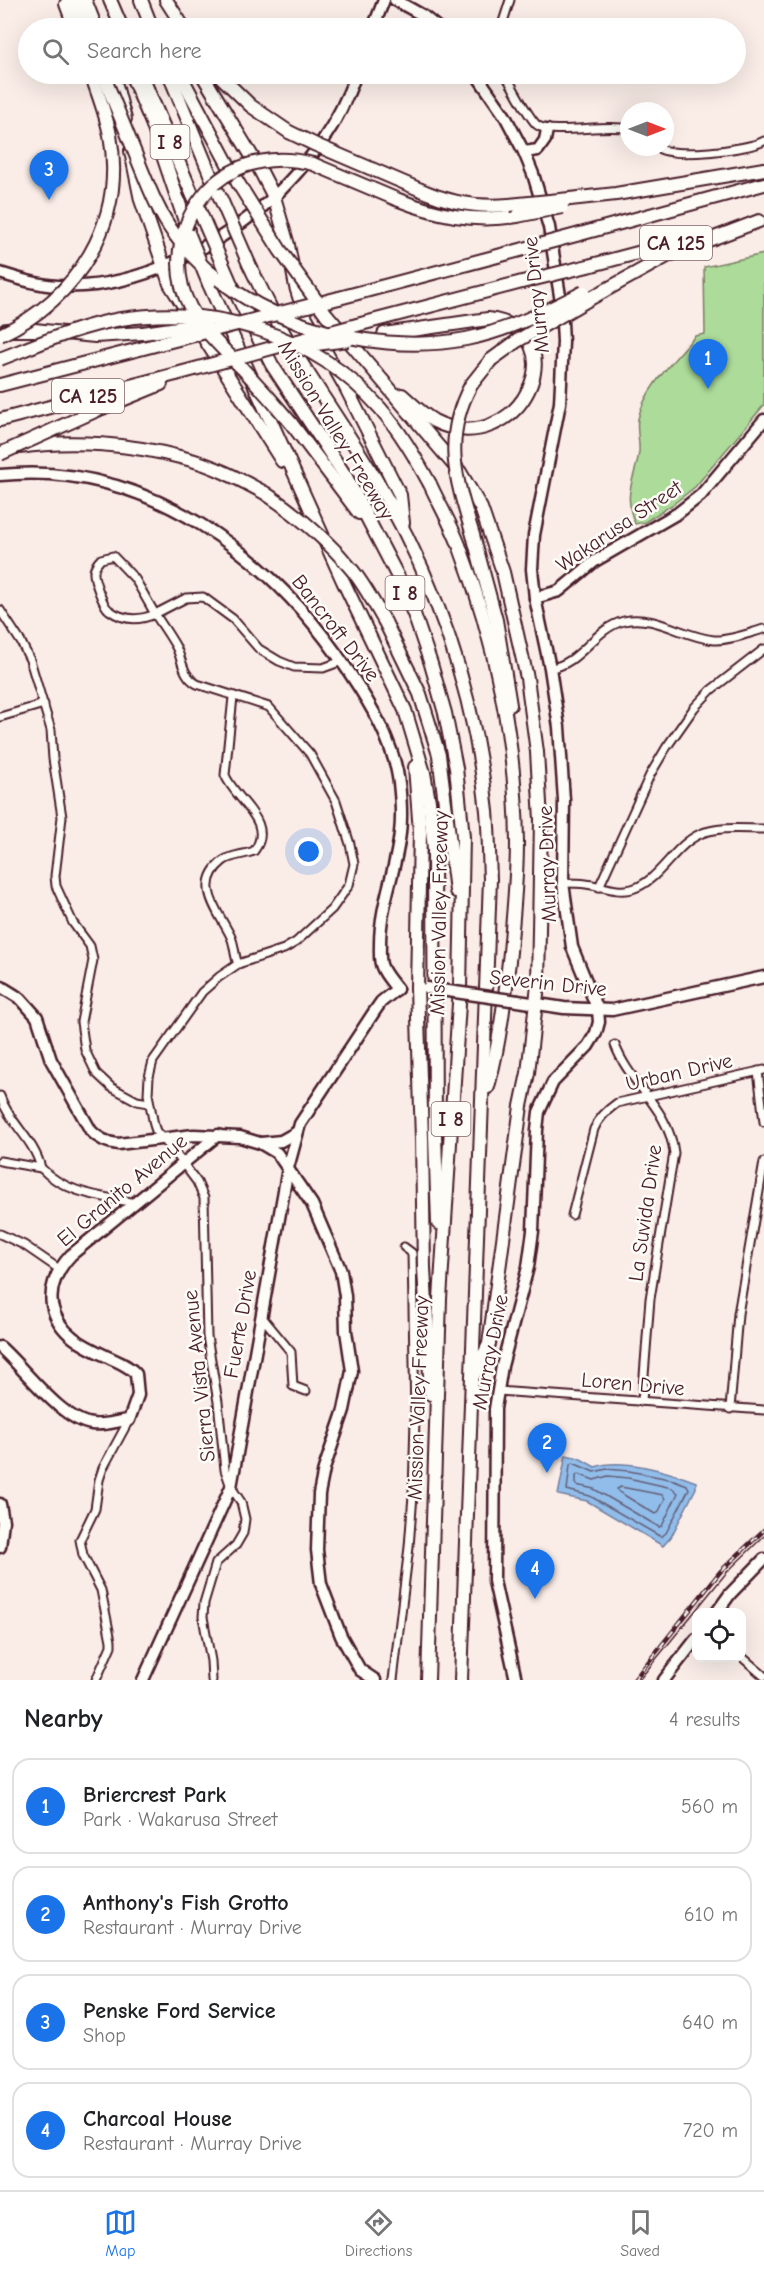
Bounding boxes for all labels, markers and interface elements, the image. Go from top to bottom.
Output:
search box [18,18,746,84]
icon: search [39,35,72,68]
text: Search here [87,38,202,64]
north arrow [620,102,674,156]
road number: I 8 [150,125,190,159]
pin: 3 [29,150,68,200]
road number: CA 125 [640,226,712,260]
street label: Murray Drive [518,236,554,354]
street label: Mission Valley Freeway [273,336,399,525]
pin: 1 [688,340,728,389]
road number: CA 125 [52,379,124,413]
street label: Wakarusa Street [552,475,687,577]
street label: Bancroft Drive [287,570,385,686]
road number: I 8 [386,576,424,610]
street label: Murray Drive [533,805,561,923]
street label: Mission Valley Freeway [425,810,453,1016]
your location [294,837,323,866]
street label: Severin Drive [488,965,608,1001]
street label: Urban Drive [623,1048,735,1096]
road number: I 8 [432,1102,470,1136]
street label: El Granito Avenue [52,1129,192,1251]
street label: La Suvida Drive [624,1143,666,1283]
street label: Fuerte Drive [219,1268,261,1380]
street label: Sierra Vista Avenue [178,1289,220,1463]
street label: Murray Drive [467,1292,513,1412]
street label: Mission Valley Freeway [402,1295,434,1501]
street label: Loren Drive [580,1368,686,1400]
pin: 2 [528,1424,566,1473]
pin: 4 [516,1550,554,1599]
map controls [692,1608,746,1662]
button: locate [692,1608,746,1662]
text: Nearby [24,1704,103,1734]
text: 4 results [669,1708,740,1731]
text: Briercrest Park [83,1782,226,1808]
text: 1 [42,1795,49,1818]
text: 560 m [681,1795,738,1818]
text: Park · Wakarusa Street [83,1808,278,1831]
text: Anthony's Fish Grotto [83,1890,289,1916]
text: 2 [41,1903,50,1926]
text: 610 m [684,1903,738,1926]
text: Restaurant · Murray Drive [83,1916,302,1939]
text: Penske Ford Service [83,1998,275,2024]
text: 3 [41,2011,50,2034]
text: 640 m [682,2011,738,2034]
text: Shop [83,2024,126,2047]
text: Charcoal House [83,2106,232,2132]
text: 4 [41,2119,50,2142]
text: 720 m [683,2119,738,2142]
text: Restaurant · Murray Drive [83,2132,302,2155]
tab: Map [104,2206,137,2260]
tab: Directions [345,2206,412,2260]
tab: Saved [620,2206,660,2260]

